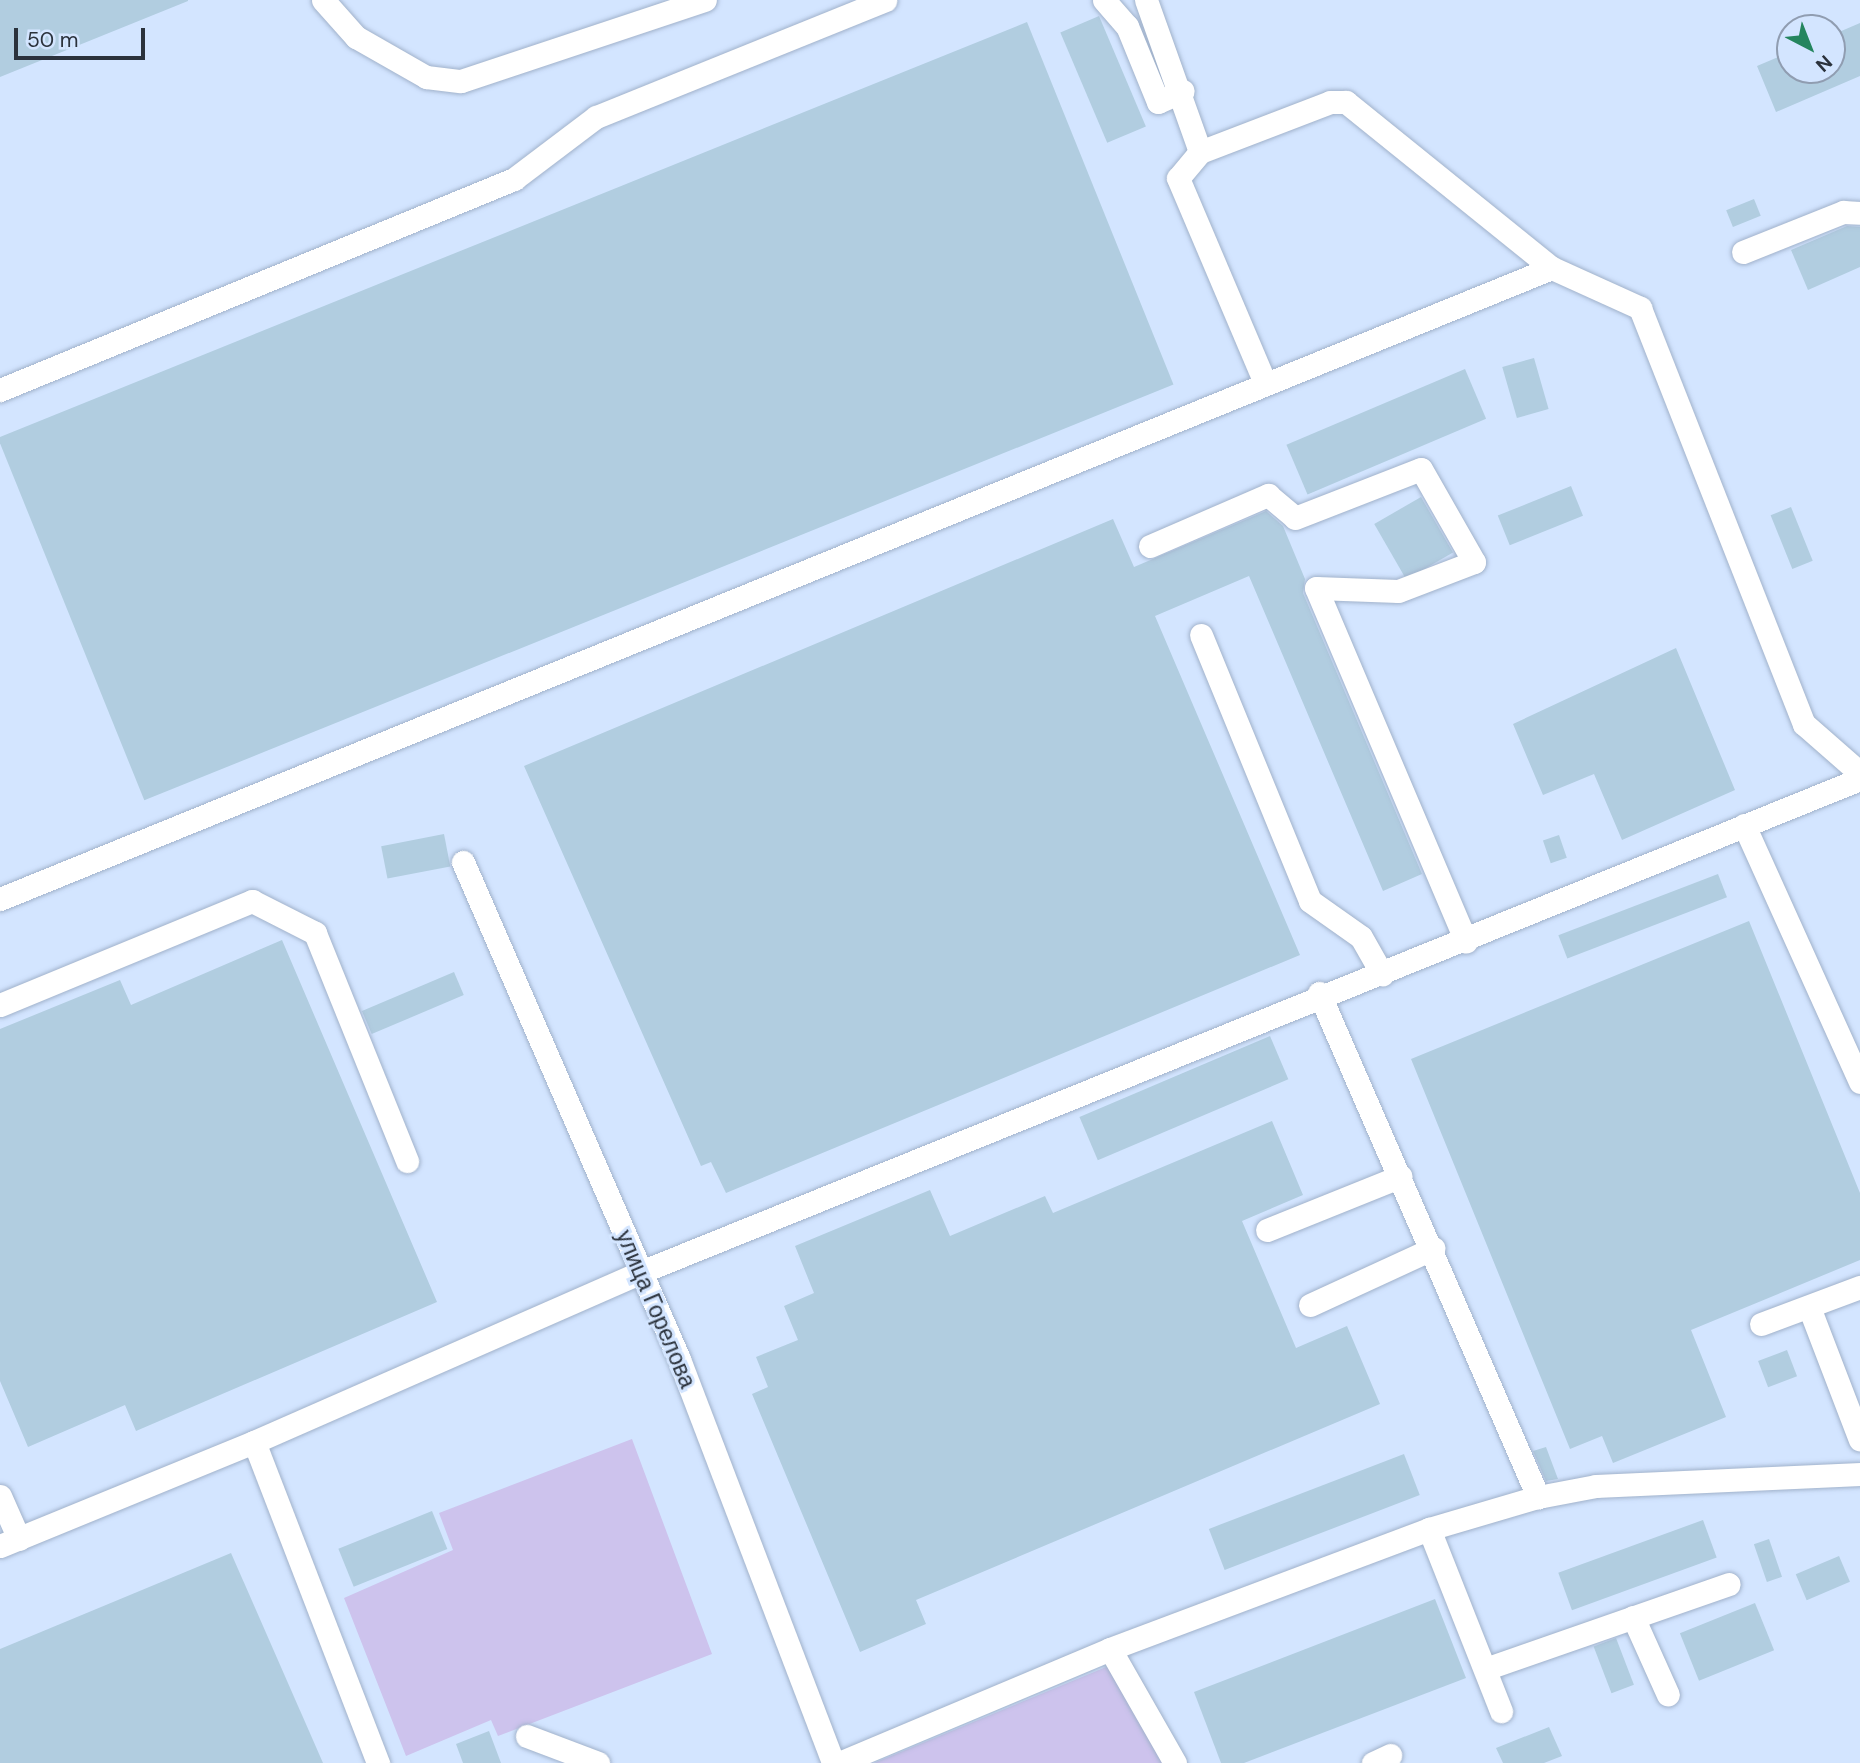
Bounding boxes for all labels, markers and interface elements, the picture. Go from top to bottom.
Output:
scale bar [18,14,149,58]
north arrow [1776,14,1846,84]
text: 50 m [27,26,78,54]
text: N [1811,50,1838,77]
street label: улица Горелова [610,1226,702,1392]

